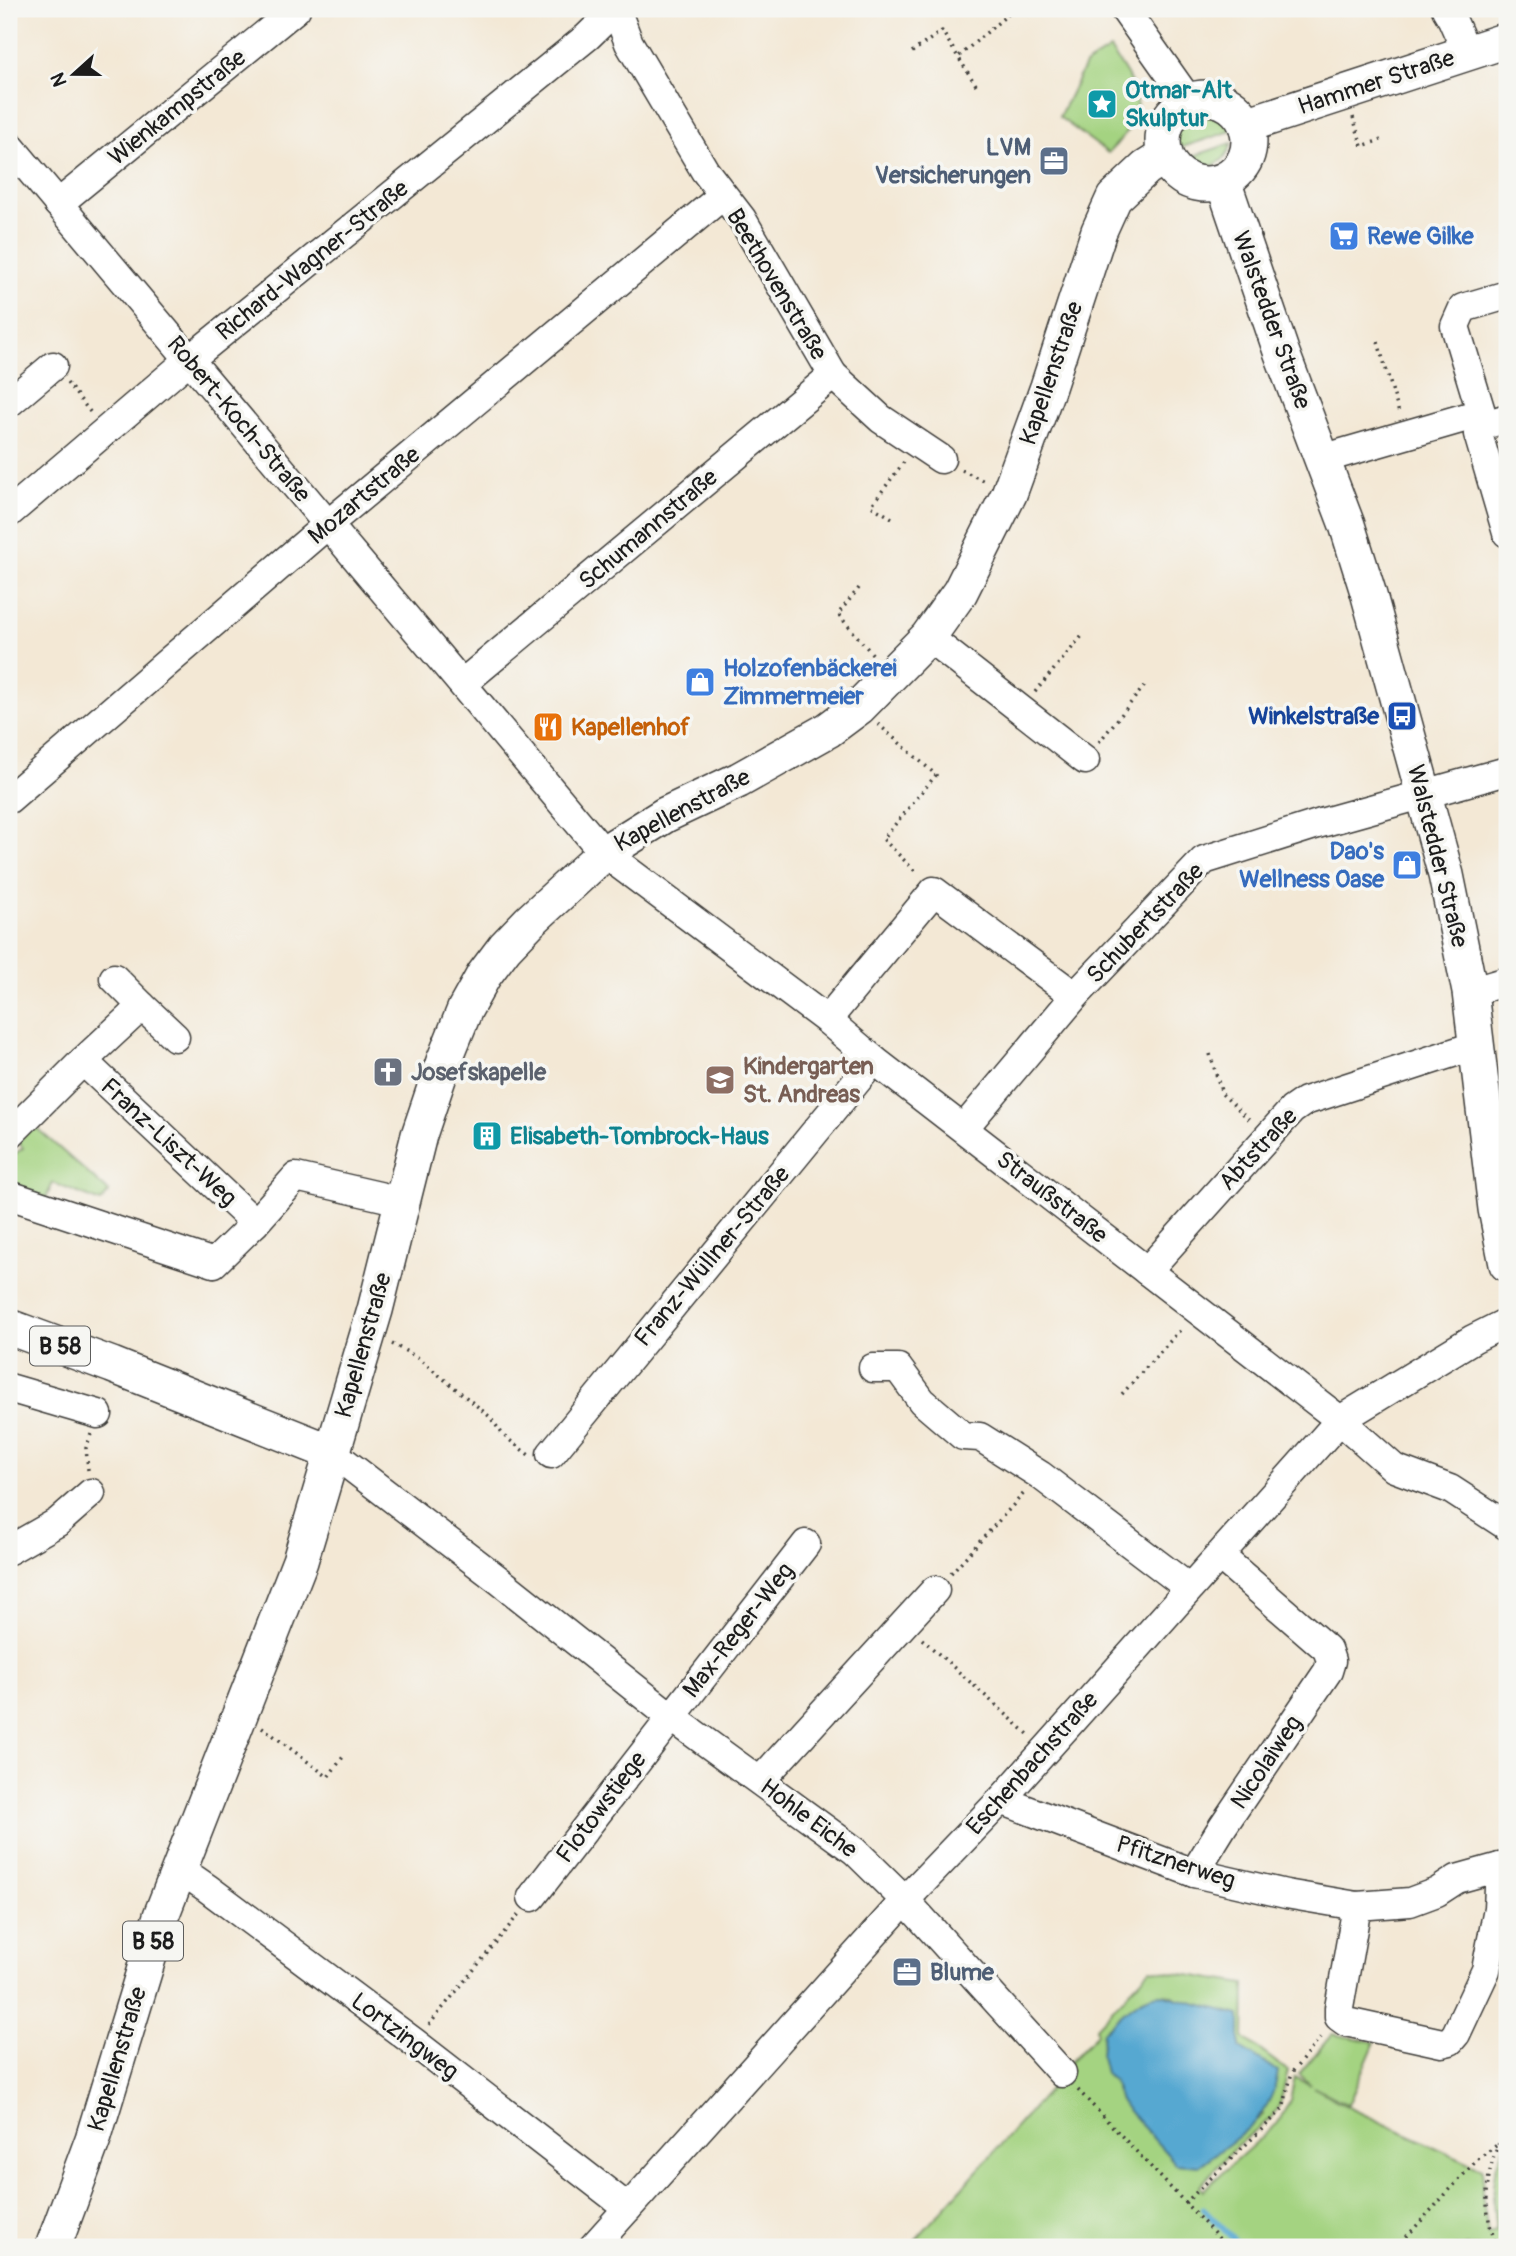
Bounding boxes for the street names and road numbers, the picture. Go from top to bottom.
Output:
street label: Wienkampstraße [103,43,252,172]
street label: Hammer Straße [1294,43,1458,121]
street label: Richard-Wagner-Straße [210,174,414,347]
street label: Beethovenstraße [720,203,833,365]
street label: Walstedder Straße [1226,227,1317,413]
street label: Kapellenstraße [1013,298,1090,449]
street label: Robert-Koch-Straße [161,330,317,509]
street label: Mozartstraße [302,440,426,551]
street label: Schumannstraße [573,463,724,596]
street label: Kapellenstraße [609,762,755,858]
street label: Walstedder Straße [1401,762,1474,951]
street label: Schubertstraße [1081,857,1210,990]
street label: Franz-Liszt-Weg [95,1072,243,1213]
street label: Abtstraße [1213,1102,1304,1197]
street label: Straußstraße [990,1145,1113,1250]
street label: Franz-Wüllner-Straße [628,1160,796,1352]
street label: Kapellenstraße [329,1269,398,1421]
road number: B 58 [30,1326,90,1366]
street label: Max-Reger-Weg [677,1557,800,1704]
street label: Eschenbachstraße [960,1686,1104,1841]
street label: Nicolaiweg [1225,1710,1308,1815]
street label: Flotowstiege [550,1746,653,1869]
street label: Hohle Eiche [754,1772,863,1864]
street label: Pfitznerweg [1113,1830,1239,1895]
road number: B 58 [123,1922,183,1960]
street label: Kapellenstraße [82,1983,153,2135]
street label: Lortzingweg [345,1987,464,2086]

